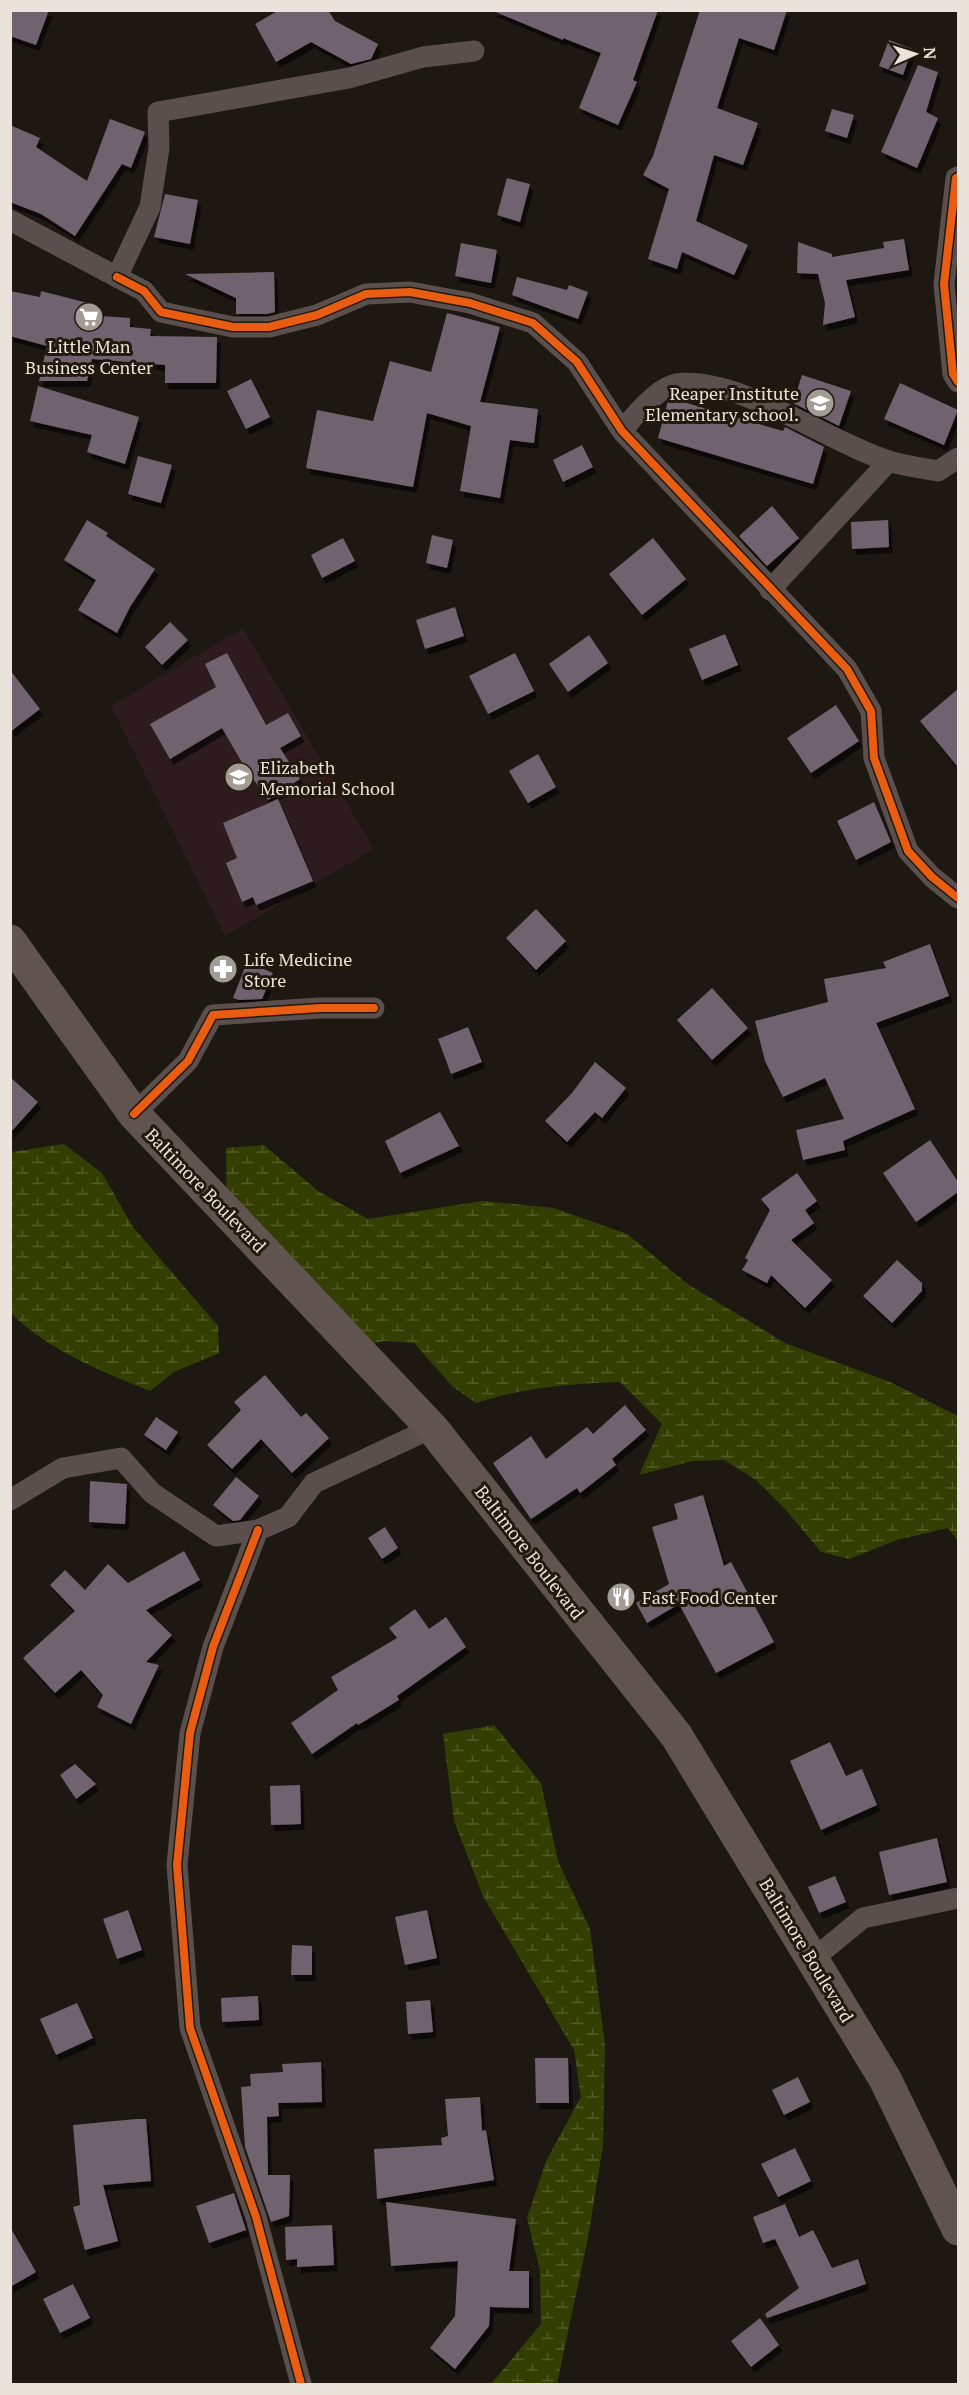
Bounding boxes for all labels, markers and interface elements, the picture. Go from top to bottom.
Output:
north arrow [885,24,945,84]
text: N [919,47,941,60]
supermarket icon: Little Man Business Center [73,301,105,333]
place label: Little Man Business Center [25,334,153,379]
place label: Reaper Institute Elementary school. [645,381,799,426]
school or university icon: Reaper Institute Elementary school. [804,387,836,419]
place label: Elizabeth Memorial School [260,755,395,800]
school or university icon: Elizabeth Memorial School [223,761,255,793]
place label: Life Medicine Store [244,947,352,992]
pharmacy icon: Life Medicine Store [207,953,239,985]
street label: Baltimore Boulevard [140,1123,272,1257]
street label: Baltimore Boulevard [470,1480,590,1624]
restaurant icon: Fast Food Center [605,1581,637,1613]
place label: Fast Food Center [642,1585,777,1609]
street label: Baltimore Boulevard [754,1873,860,2027]

